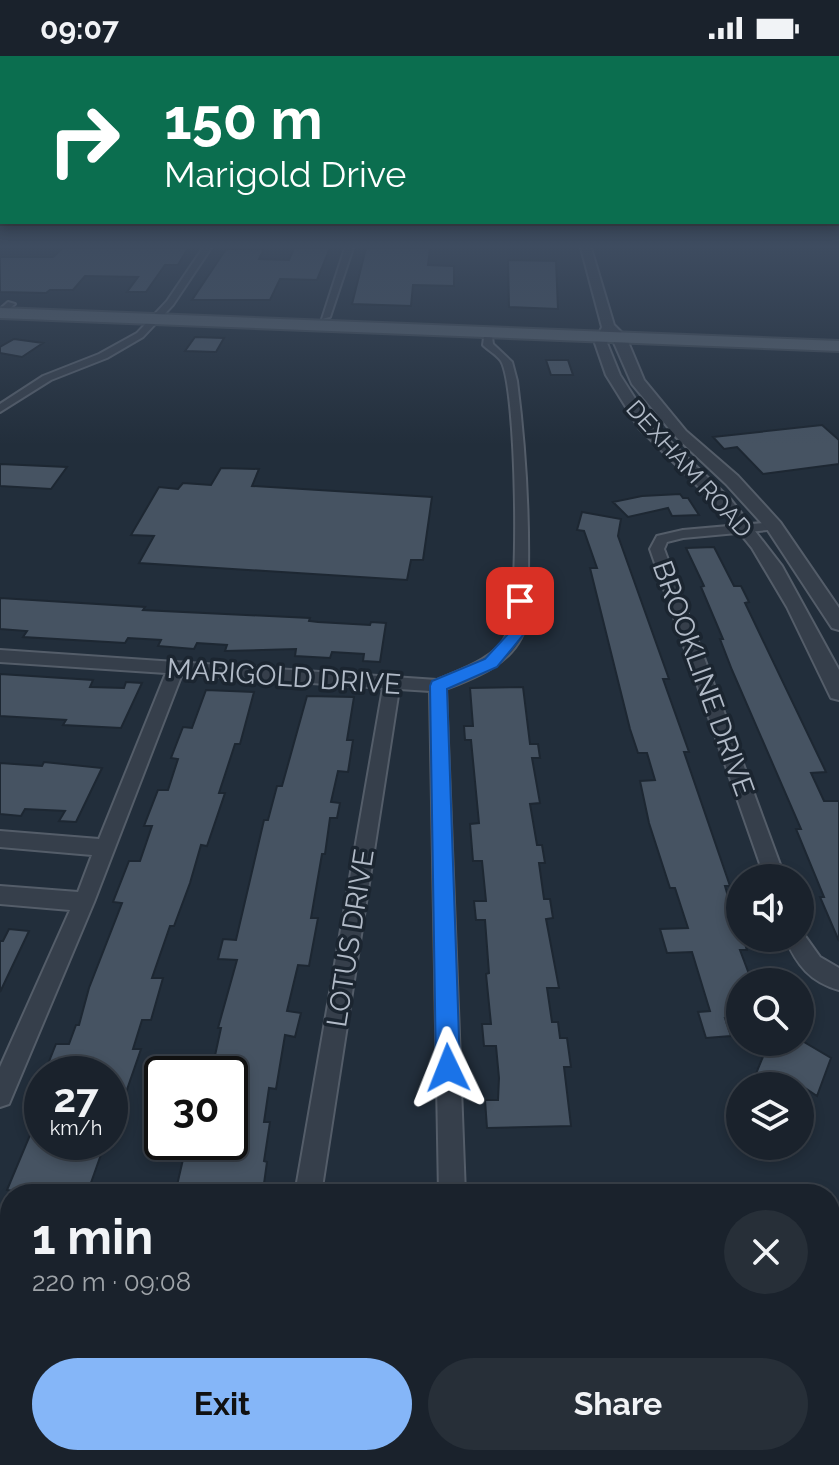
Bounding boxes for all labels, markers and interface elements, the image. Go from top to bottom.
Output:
text: 09:07 [40,11,119,46]
text: 150 m [164,86,323,152]
icon: right [32,88,136,192]
text: Marigold Drive [164,153,406,195]
street label: DEXHAM ROAD [620,394,759,543]
street label: BROOKLINE DRIVE [646,556,761,800]
pin [486,567,554,635]
icon: arrive [498,579,542,623]
street label: MARIGOLD DRIVE [166,652,402,701]
street label: LOTUS DRIVE [320,847,381,1029]
map controls [726,864,814,1160]
button: sound [726,864,814,952]
button: search [726,968,814,1056]
position arrow [406,1026,490,1110]
speed limit sign: 30 [144,1056,248,1160]
button: layers [726,1072,814,1160]
text: 27 [53,1074,98,1121]
text: km/h [50,1116,102,1140]
text: 1 min [32,1209,153,1265]
button: close [724,1210,808,1294]
text: 220 m · 09:08 [32,1267,191,1297]
button: Exit [32,1358,412,1450]
button: Share [428,1358,808,1450]

